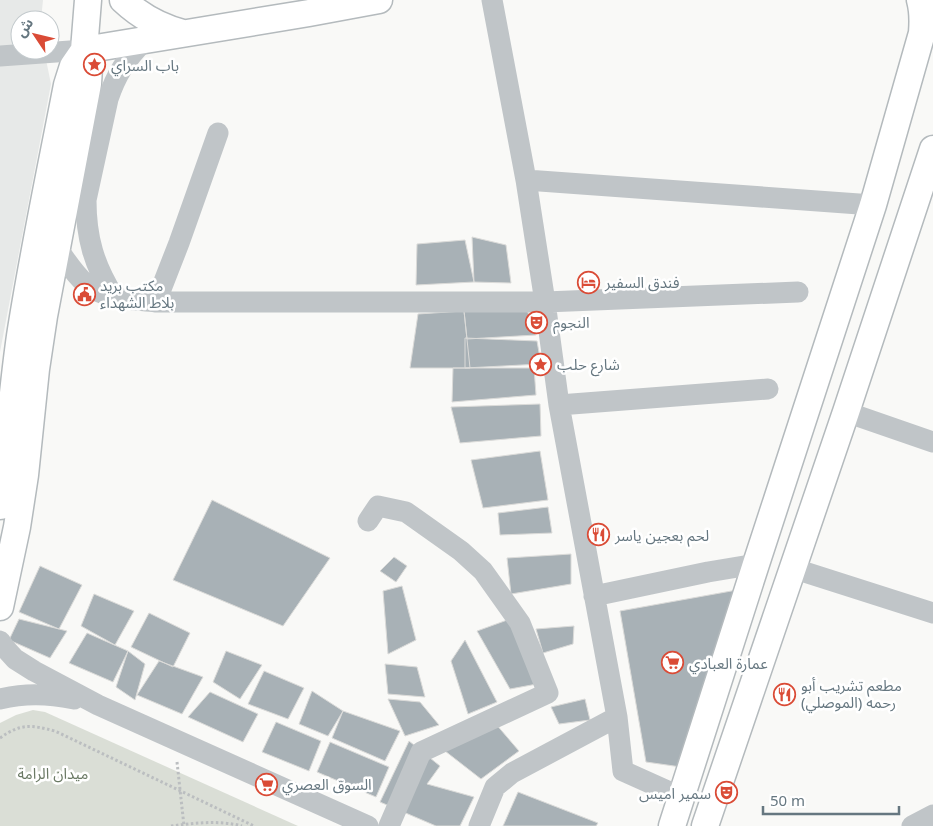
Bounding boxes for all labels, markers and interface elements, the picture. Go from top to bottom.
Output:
north arrow [10,10,60,60]
text: ش [11,14,37,41]
place icon: باب السراي [83,53,107,77]
place label: باب السراي [111,55,179,77]
hotel icon: فندق السفير [577,270,601,294]
place label: فندق السفير [604,272,680,292]
place label: مكتب بريد بلاط الشهداء [100,275,174,312]
public building icon: مكتب بريد بلاط الشهداء [72,282,96,306]
theatre icon: النجوم [525,310,549,334]
place label: النجوم [553,312,590,334]
place icon: شارع حلب [529,352,553,376]
place label: شارع حلب [557,354,620,377]
restaurant icon: لحم بعجين ياسر [587,523,611,547]
place label: لحم بعجين ياسر [614,525,709,547]
supermarket icon: عمارة العبادي [661,651,685,675]
place label: عمارة العبادي [689,653,768,675]
place label: مطعم تشريب أبو رحمه (الموصلي) [801,675,902,714]
restaurant icon: مطعم تشريب أبو رحمه (الموصلي) [773,682,797,706]
park label: ميدان الرامة [18,763,88,783]
supermarket icon: السوق العصري [254,772,278,796]
place label: السوق العصري [282,774,372,796]
theatre icon: سمير اميس [715,781,739,805]
place label: سمير اميس [639,783,711,803]
scale bar [763,784,899,816]
text: 50 m [770,790,805,810]

